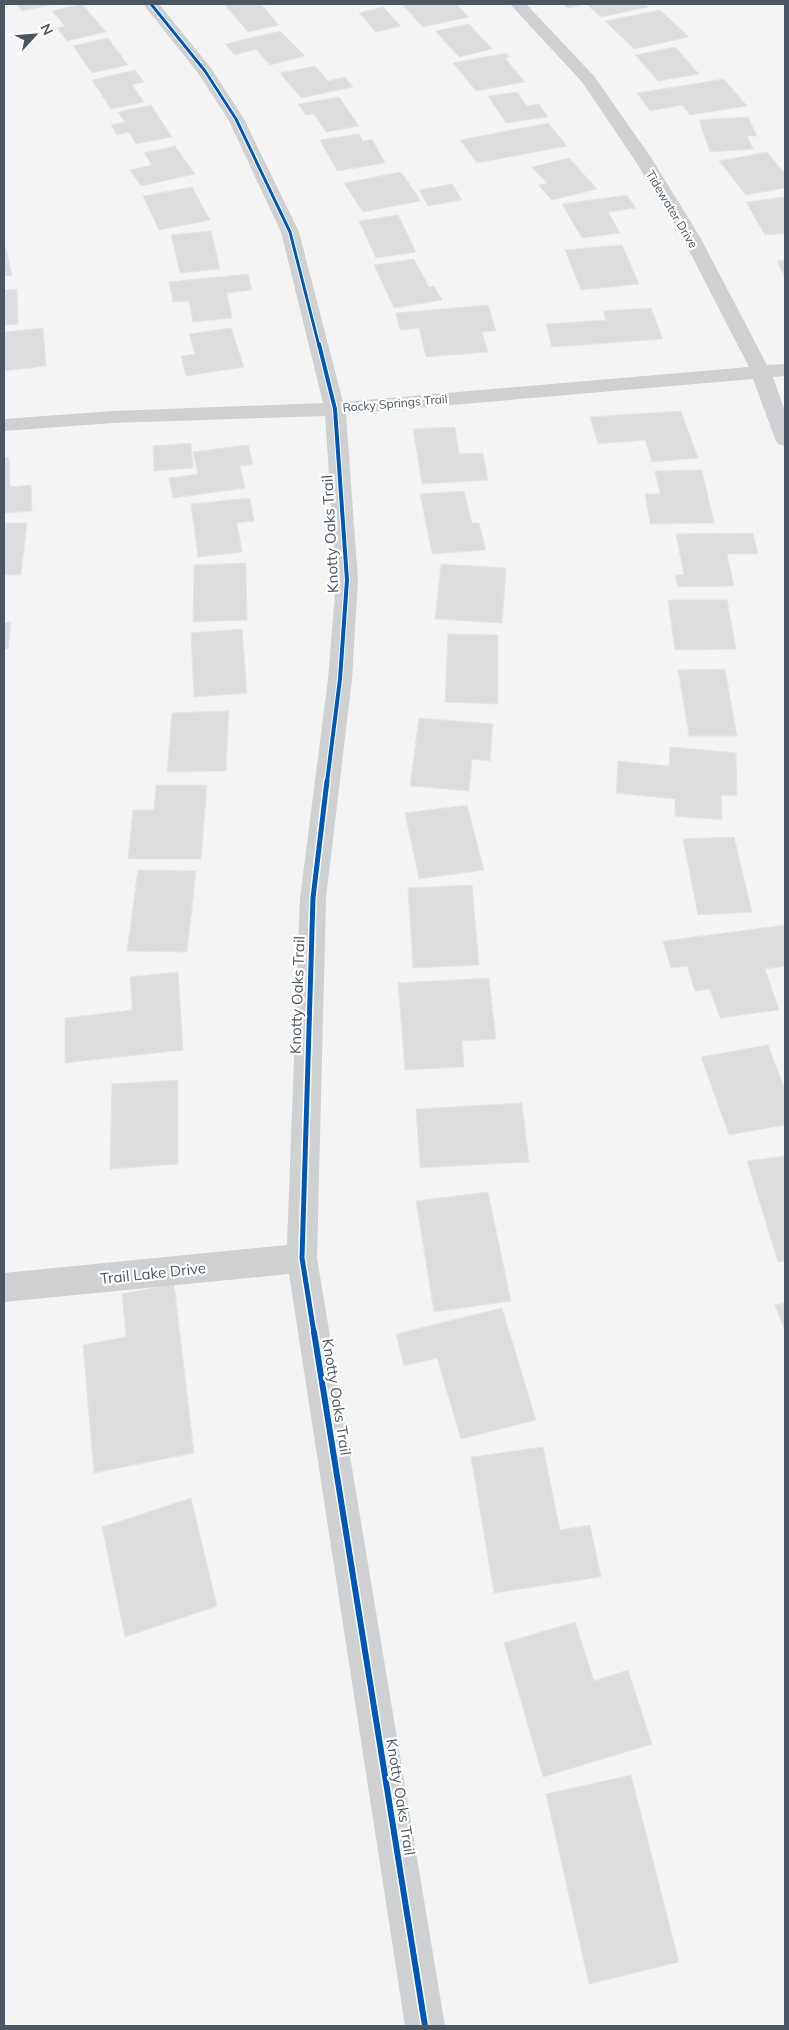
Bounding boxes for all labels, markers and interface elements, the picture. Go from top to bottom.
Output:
north arrow [10,10,60,60]
text: N [36,21,57,38]
street label: Tidewater Drive [643,167,701,251]
street label: Rocky Springs Trail [342,391,448,415]
street label: Knotty Oaks Trail [317,475,343,593]
street label: Knotty Oaks Trail [285,936,309,1054]
street label: Trail Lake Drive [99,1258,207,1288]
street label: Knotty Oaks Trail [318,1337,356,1457]
street label: Knotty Oaks Trail [382,1737,420,1857]

